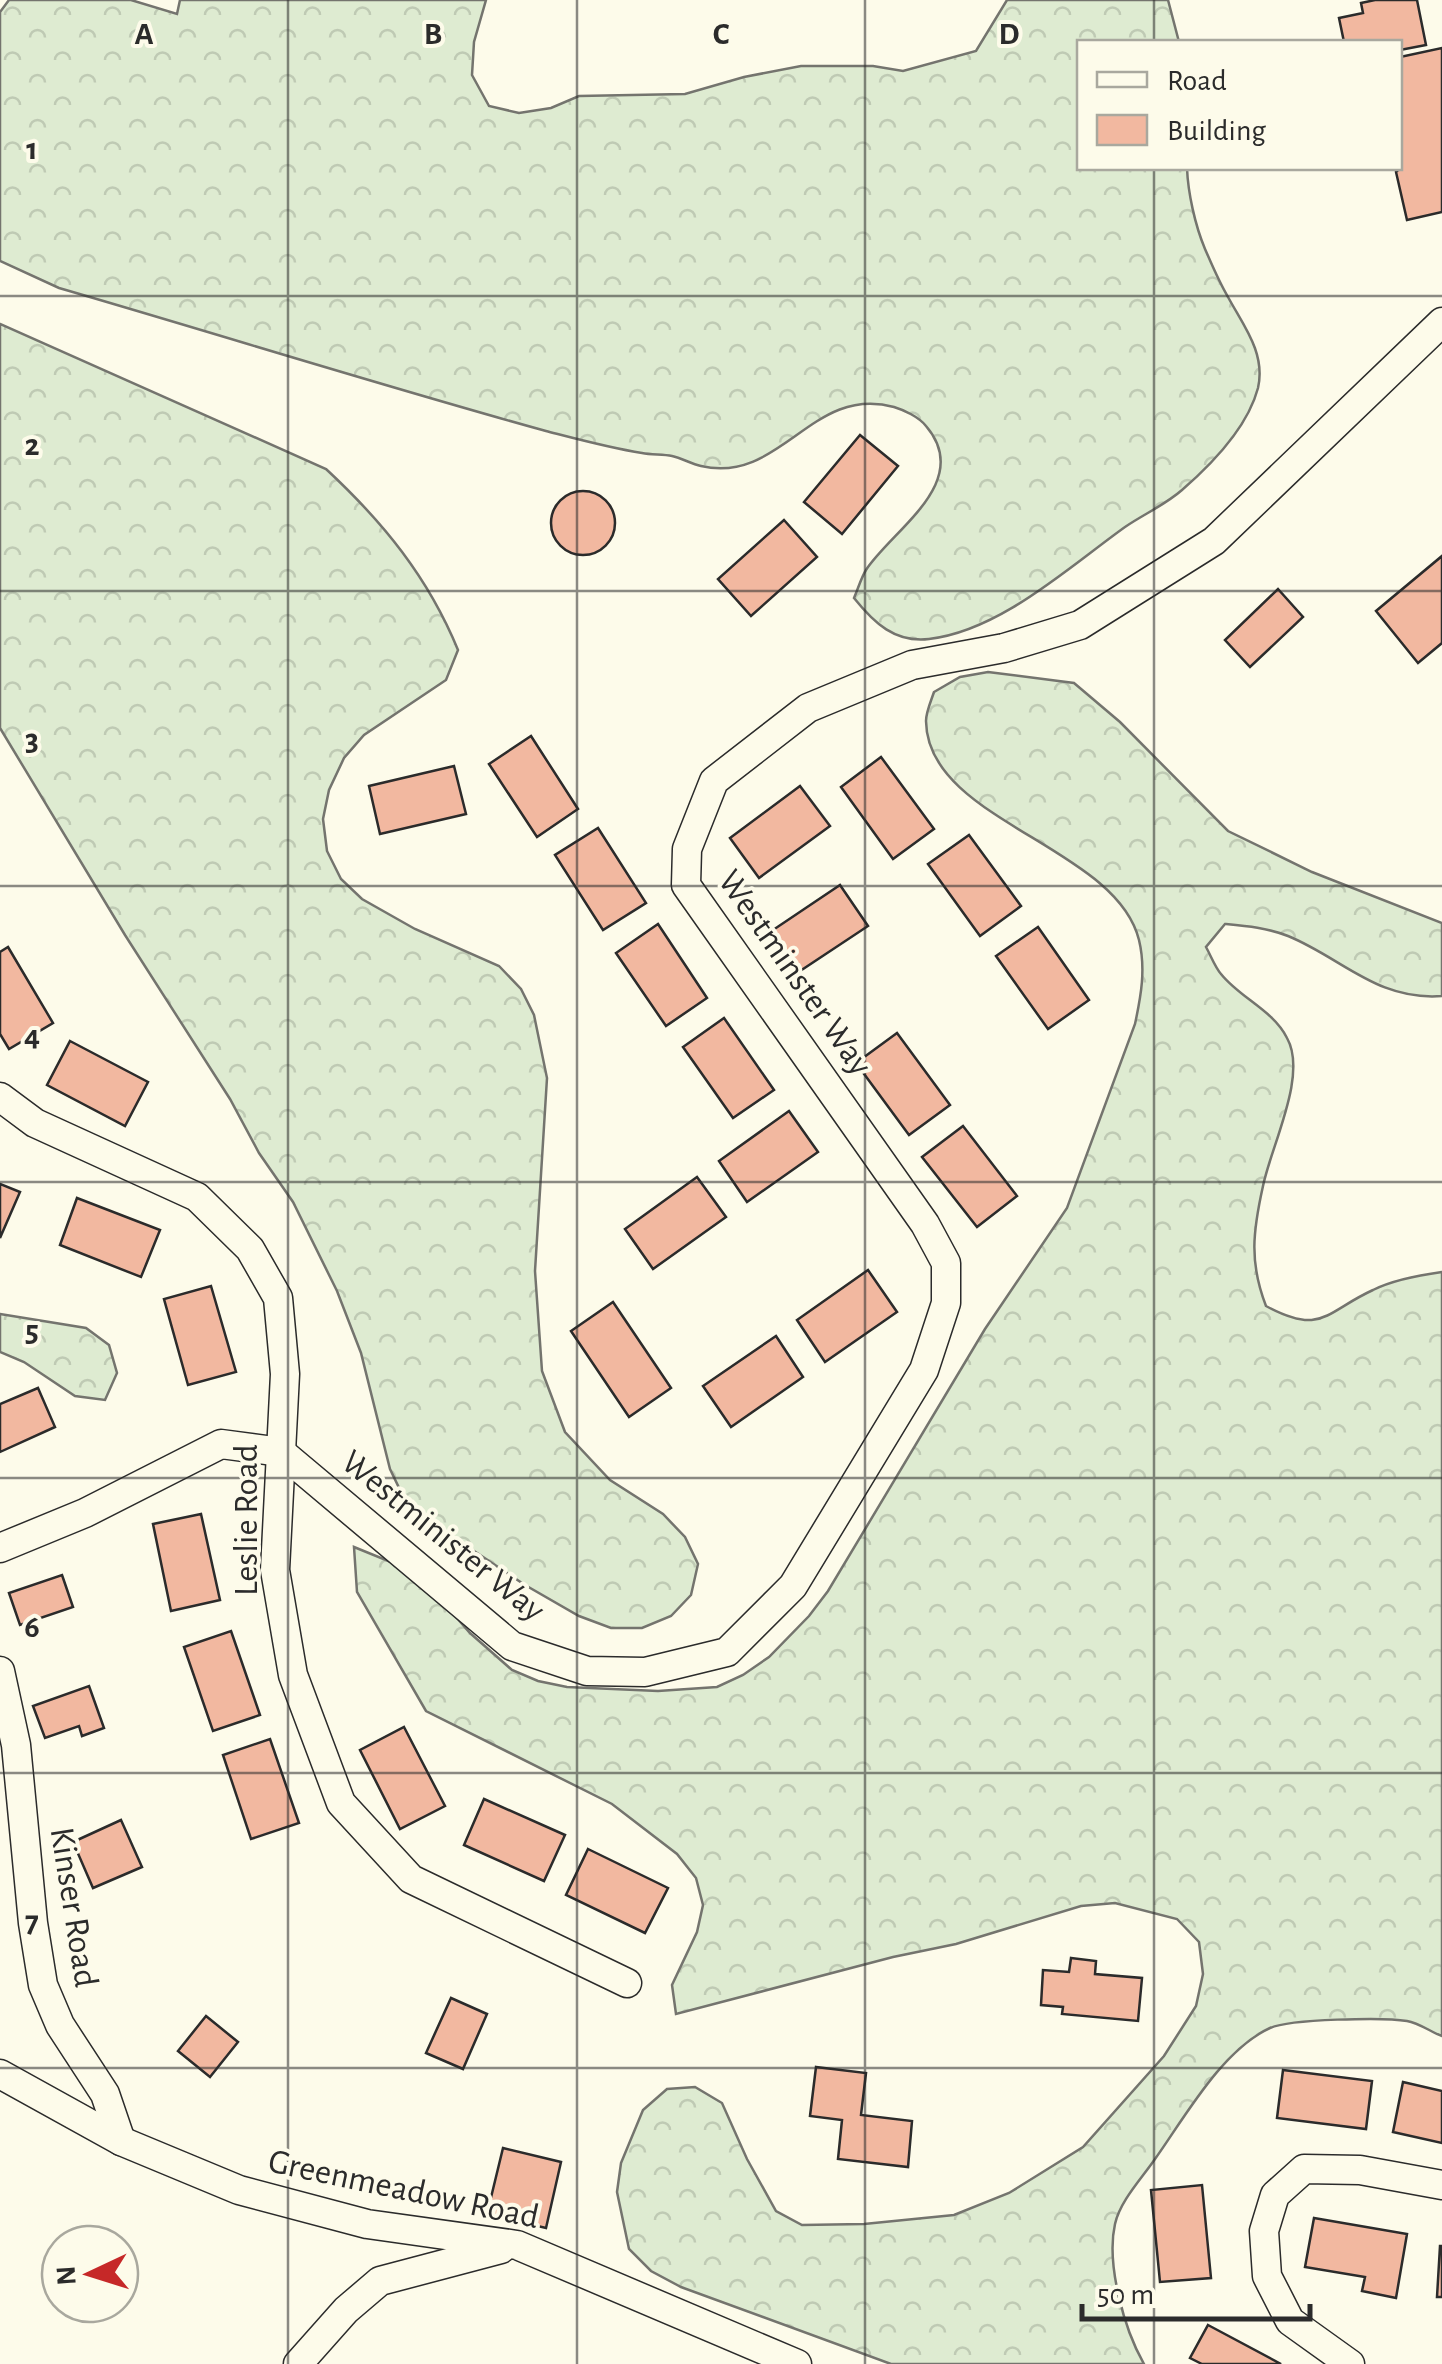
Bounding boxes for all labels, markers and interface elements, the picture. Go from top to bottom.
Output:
text: A [134,18,154,50]
text: B [424,18,442,50]
text: C [713,18,730,50]
text: D [999,18,1020,50]
legend [1077,40,1402,170]
text: Road [1167,66,1227,96]
text: Building [1167,116,1266,146]
text: 1 [26,133,38,165]
text: 2 [24,429,40,461]
text: 3 [25,724,39,756]
street label: Westminster Way [711,864,878,1082]
text: 4 [24,1020,40,1052]
text: 5 [25,1315,39,1347]
street label: Leslie Road [229,1444,264,1596]
street label: Westminister Way [335,1444,551,1628]
text: 6 [24,1611,40,1643]
street label: Kinser Road [44,1825,103,1990]
text: 7 [25,1906,39,1938]
street label: Greenmeadow Road [265,2144,542,2235]
north arrow [40,2224,140,2324]
scale bar [1082,2259,1310,2321]
text: N [52,2265,82,2286]
text: 50 m [1097,2280,1154,2310]

